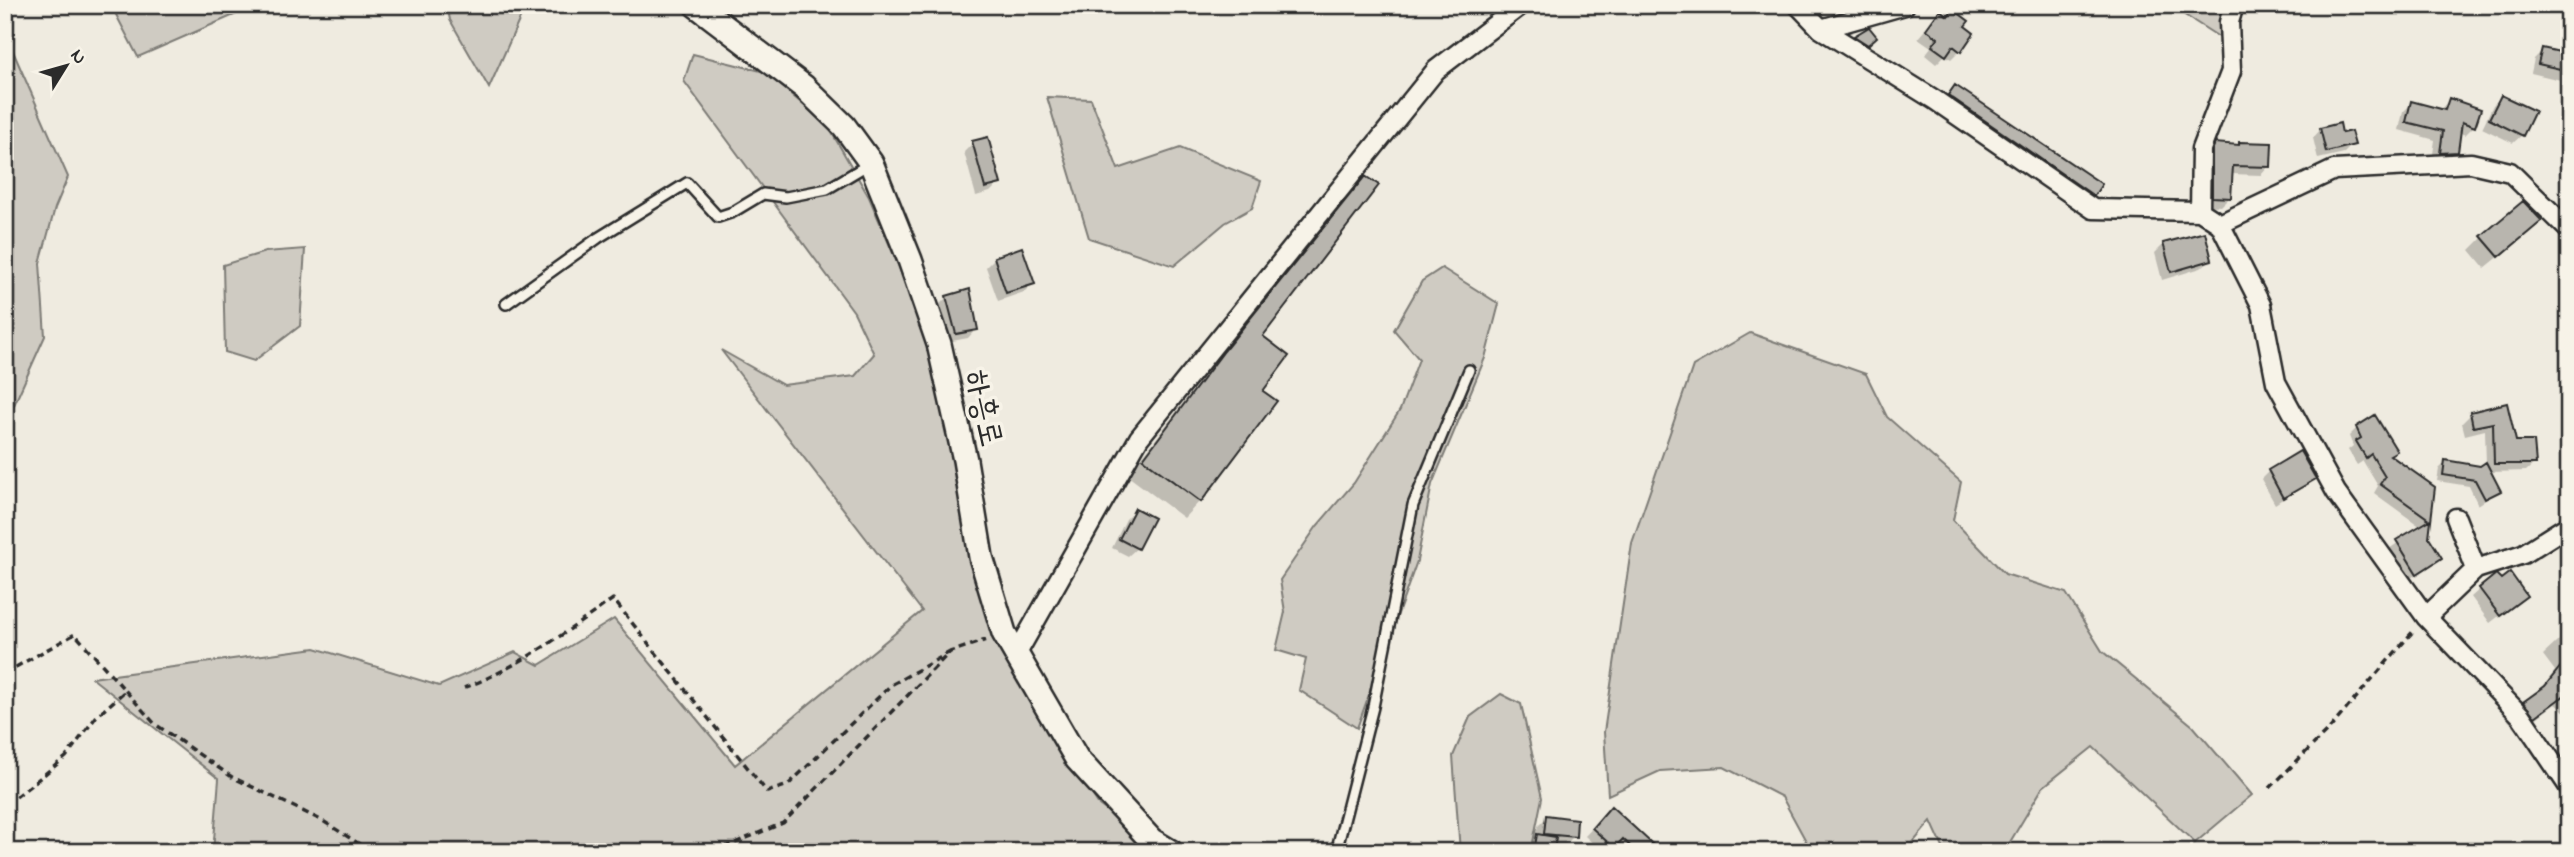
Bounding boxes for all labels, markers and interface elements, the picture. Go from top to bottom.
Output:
north arrow [32,32,102,102]
text: N [63,44,92,71]
street label: 하흥로 [950,366,1013,452]

